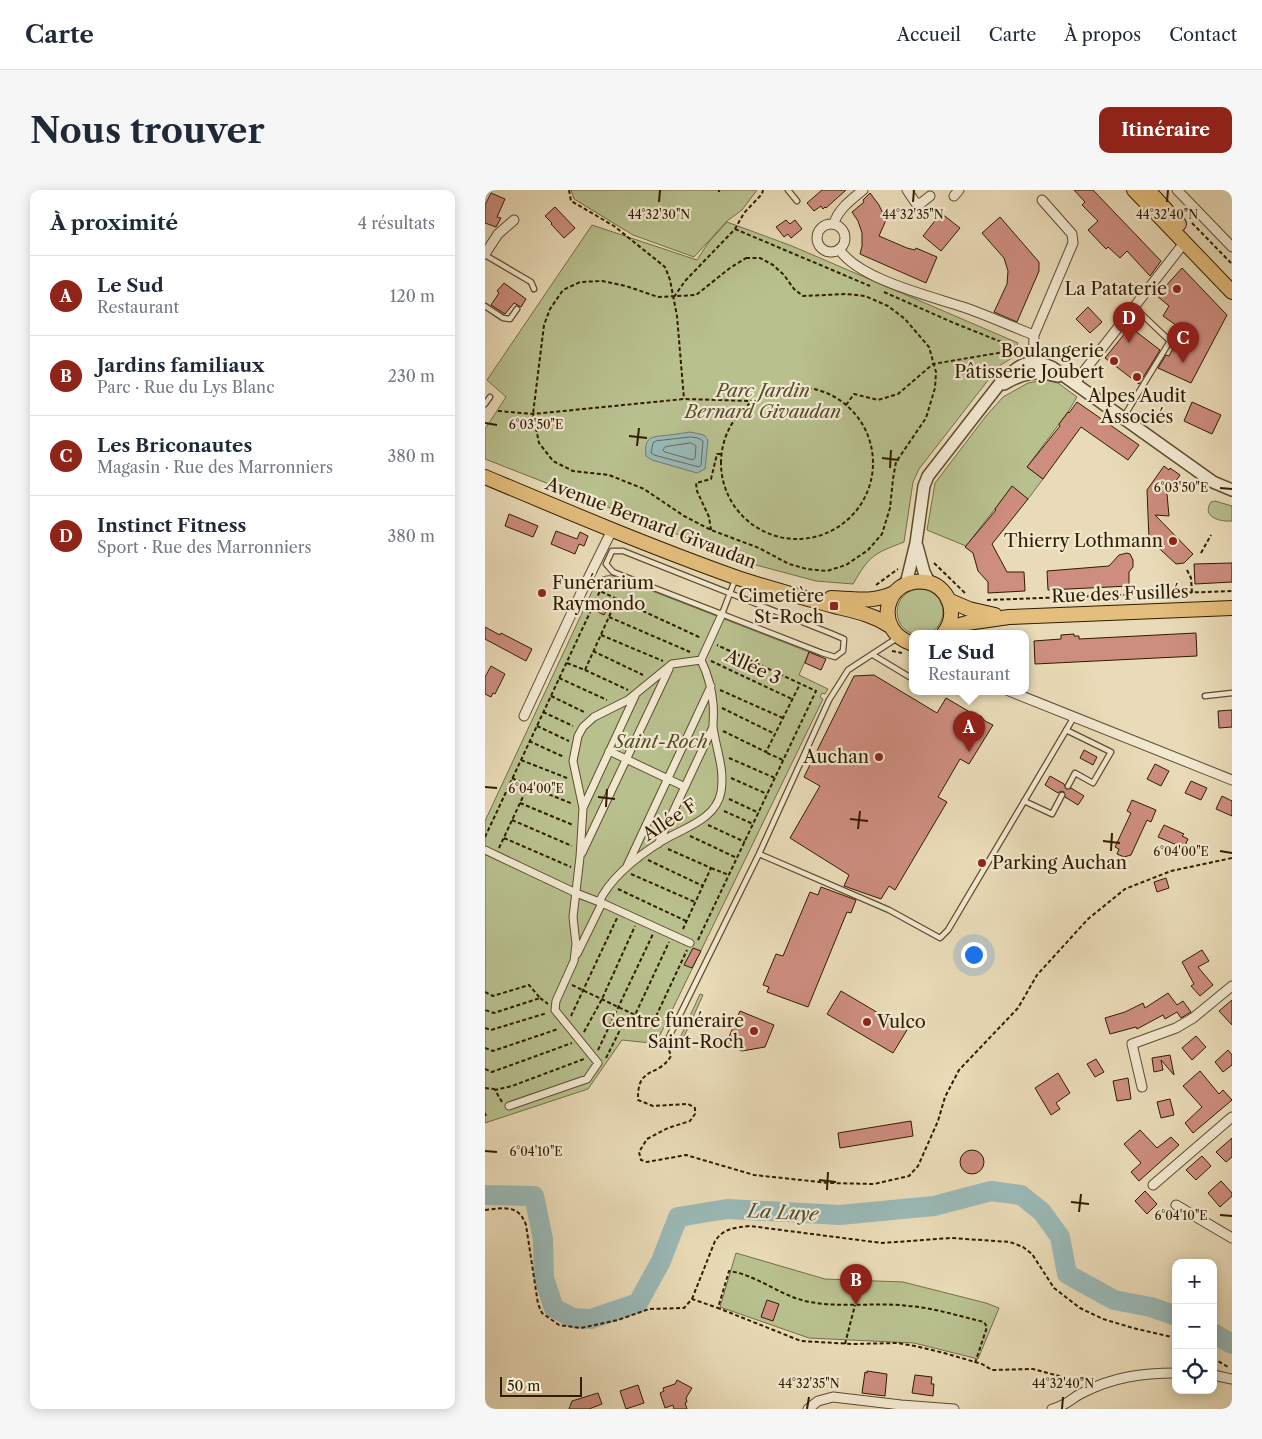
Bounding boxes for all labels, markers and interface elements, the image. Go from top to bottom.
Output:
text: Carte [25,20,94,49]
text: Accueil [897,24,961,46]
text: Carte [989,24,1036,46]
text: À propos [1064,24,1141,46]
text: Contact [1169,24,1237,46]
button: Itinéraire [1099,107,1232,153]
text: Nous trouver [30,109,265,152]
text: 44°32'30"N [628,207,690,222]
text: 44°32'35"N [882,207,944,222]
text: 44°32'40"N [1136,207,1198,222]
text: À proximité [50,210,178,235]
text: 4 résultats [358,213,435,233]
text: Le Sud [97,274,164,297]
place label: La Pataterie [1065,278,1167,300]
marker: La Pataterie [1171,283,1183,295]
text: A [60,286,72,306]
text: 120 m [390,286,435,306]
text: Restaurant [97,297,179,317]
pin: D [1113,302,1145,343]
pin: C [1167,322,1199,363]
place label: Boulangerie Pâtisserie Joubert [954,340,1105,383]
text: Jardins familiaux [97,354,264,377]
marker: Boulangerie Pâtisserie Joubert [1108,355,1120,367]
text: B [60,366,72,386]
text: 230 m [388,366,435,386]
marker: Alpes Audit Associés [1131,371,1143,383]
text: Parc · Rue du Lys Blanc [97,377,275,397]
park label: Parc Jardin Bernard Givaudan [683,380,841,423]
place label: Alpes Audit Associés [1087,385,1187,428]
text: 6°03'50"E [509,417,563,432]
text: Les Briconautes [97,434,252,457]
text: C [60,446,72,466]
text: 380 m [387,446,435,466]
text: Magasin · Rue des Marronniers [97,457,333,477]
street label: Avenue Bernard Givaudan [541,472,760,573]
text: 6°03'50"E [1154,480,1208,495]
text: Instinct Fitness [97,514,246,537]
text: D [59,526,73,546]
text: 380 m [387,526,435,546]
place label: Thierry Lothmann [1004,530,1163,552]
marker: Thierry Lothmann [1167,535,1179,547]
text: Sport · Rue des Marronniers [97,537,311,557]
place label: Funérarium Raymondo [552,572,654,615]
street label: Rue des Fusillés [1051,581,1189,607]
place label: Cimetière St-Roch [738,585,824,628]
marker: Funérarium Raymondo [536,587,548,599]
marker: Cimetière St-Roch [828,600,840,612]
popup [909,630,1029,695]
text: Le Sud [928,641,995,664]
street label: Allée 3 [721,644,784,689]
text: Restaurant [928,664,1010,684]
pin: A [953,711,985,752]
park label: Saint-Roch [613,731,708,753]
place label: Auchan [802,746,869,768]
marker: Auchan [873,751,885,763]
text: 6°04'00"E [508,781,564,796]
street label: Allée F [638,794,702,846]
text: 6°04'00"E [1153,844,1209,859]
place label: Parking Auchan [992,852,1127,874]
marker: Parking Auchan [976,857,988,869]
your location [961,942,987,968]
place label: Centre funéraire Saint-Roch [601,1010,744,1053]
place label: Vulco [876,1011,926,1033]
marker: Vulco [861,1016,873,1028]
marker: Centre funéraire Saint-Roch [748,1025,760,1037]
text: 6°04'10"E [509,1144,563,1159]
water label: La Luye [745,1199,820,1226]
text: 6°04'10"E [1154,1208,1208,1223]
map controls [1172,1259,1217,1394]
button: + [1172,1259,1217,1304]
pin: B [840,1264,872,1305]
button: − [1172,1304,1217,1349]
button: locate [1172,1349,1217,1394]
scale bar [500,1374,583,1397]
text: 44°32'35"N [778,1376,840,1391]
text: 44°32'40"N [1032,1376,1094,1391]
text: 50 m [507,1377,540,1395]

